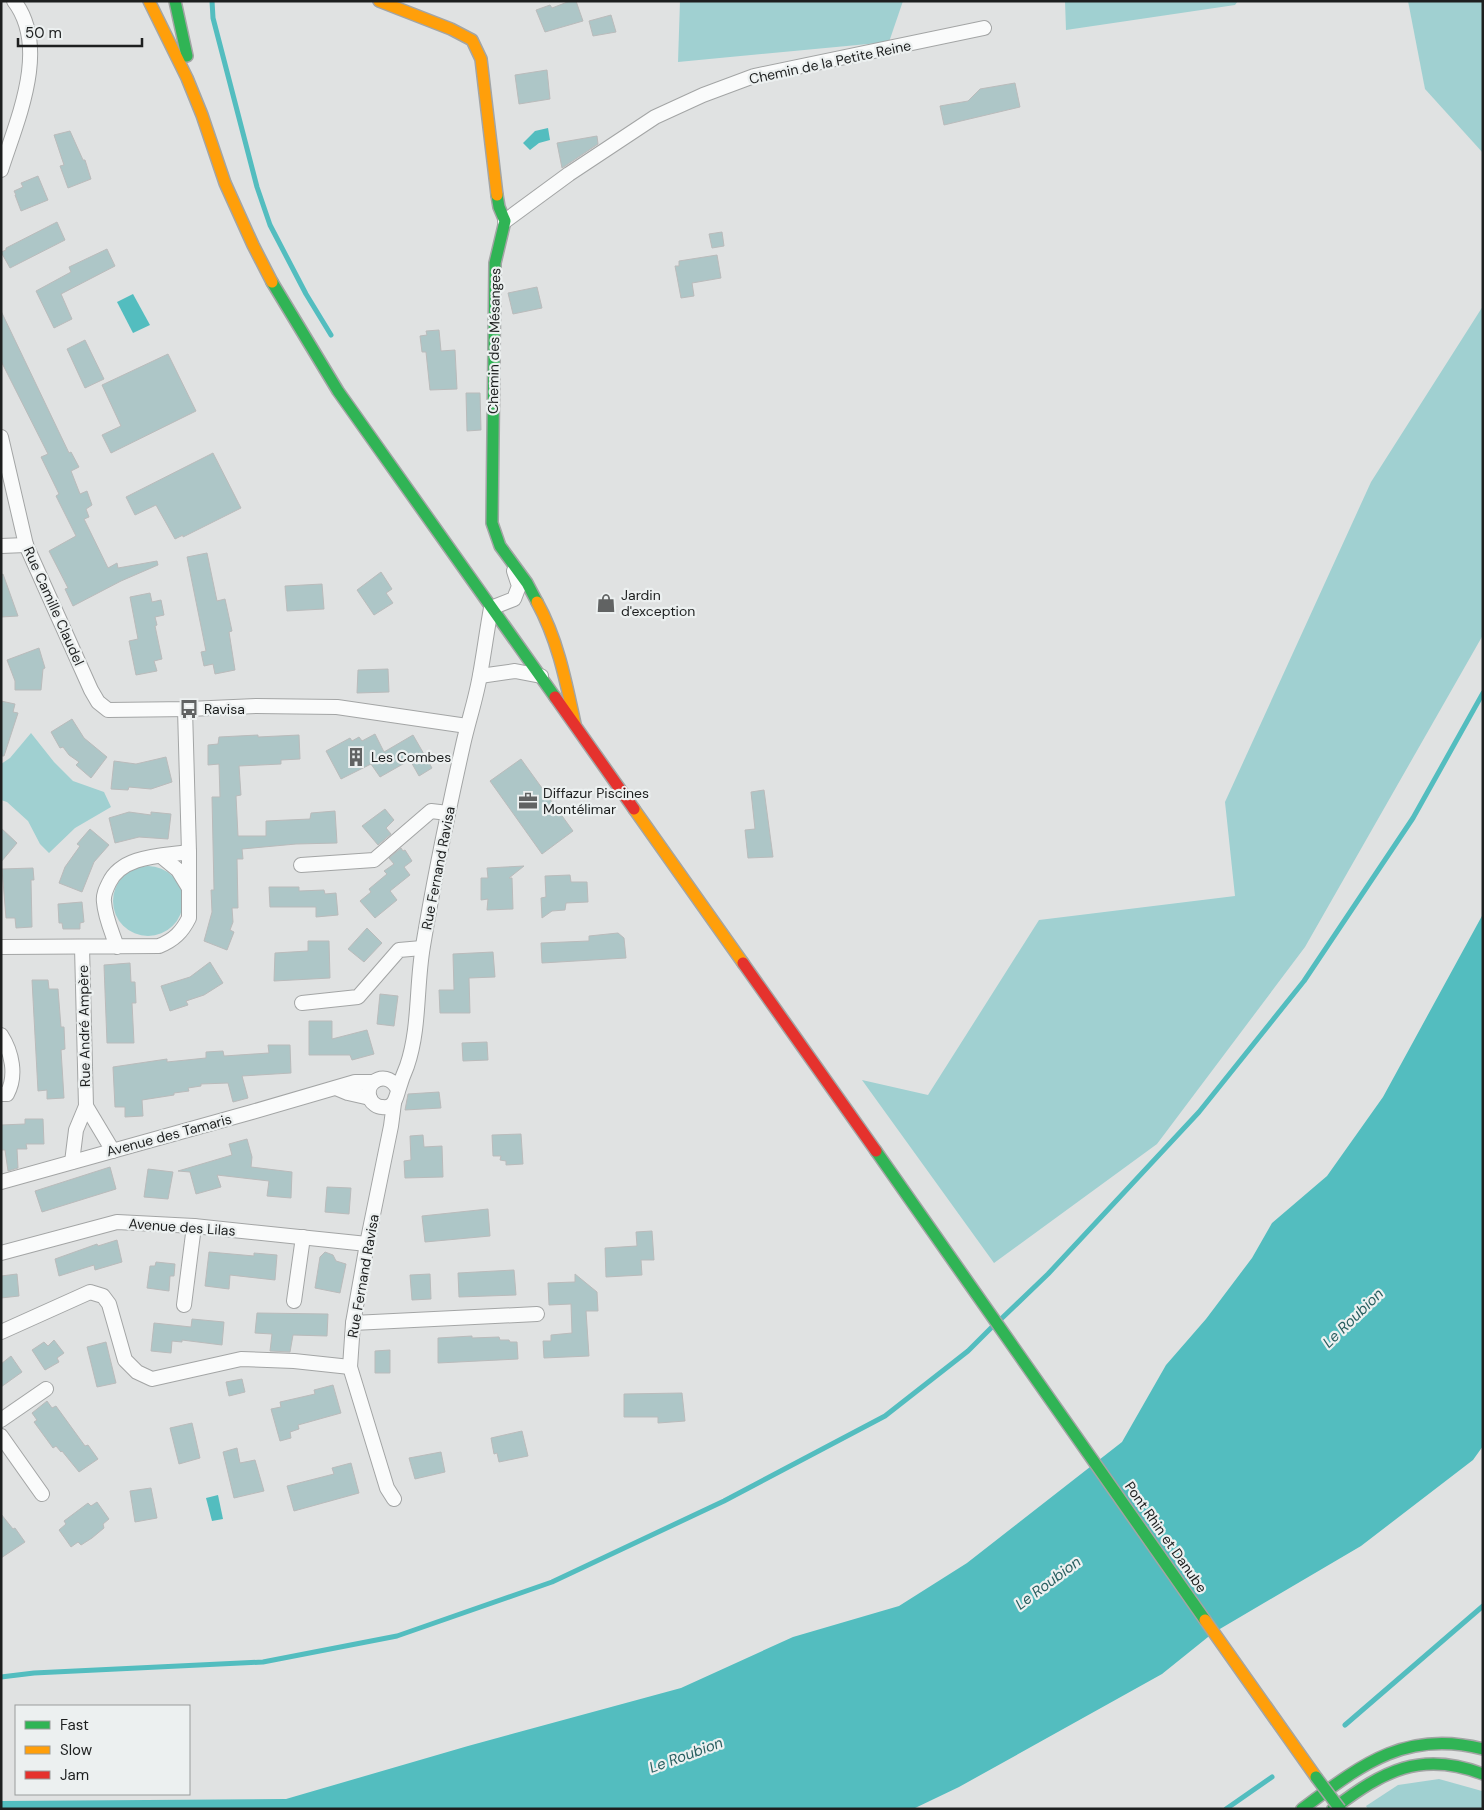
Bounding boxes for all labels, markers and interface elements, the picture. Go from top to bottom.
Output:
scale bar [18,15,141,47]
text: 50 m [25,23,62,43]
street label: Chemin de la Petite Reine [747,36,913,88]
street label: Chemin des Mésanges [484,268,504,414]
street label: Rue Camille Claudel [20,544,88,668]
place label: Jardin d'exception [621,586,695,620]
shop icon: Jardin d'exception [595,592,617,614]
bus stop icon: Ravisa [178,698,200,720]
place label: Ravisa [204,700,245,718]
building icon: Les Combes [345,746,367,768]
place label: Les Combes [371,748,451,766]
place label: Diffazur Piscines Montélimar [543,784,649,818]
office icon: Diffazur Piscines Montélimar [517,790,539,812]
street label: Rue Fernand Ravisa [417,805,459,931]
street label: Rue André Ampère [74,965,94,1087]
street label: Avenue des Tamaris [104,1110,234,1160]
street label: Rue Fernand Ravisa [343,1213,383,1339]
street label: Avenue des Lilas [128,1214,236,1240]
water label: Le Roubion [1318,1284,1388,1352]
street label: Pont Rhin et Danube [1121,1478,1211,1596]
water label: Le Roubion [1011,1552,1085,1614]
legend [15,1705,190,1795]
text: Fast [60,1715,89,1735]
water label: Le Roubion [646,1732,726,1778]
text: Slow [60,1740,93,1760]
text: Jam [60,1765,89,1785]

